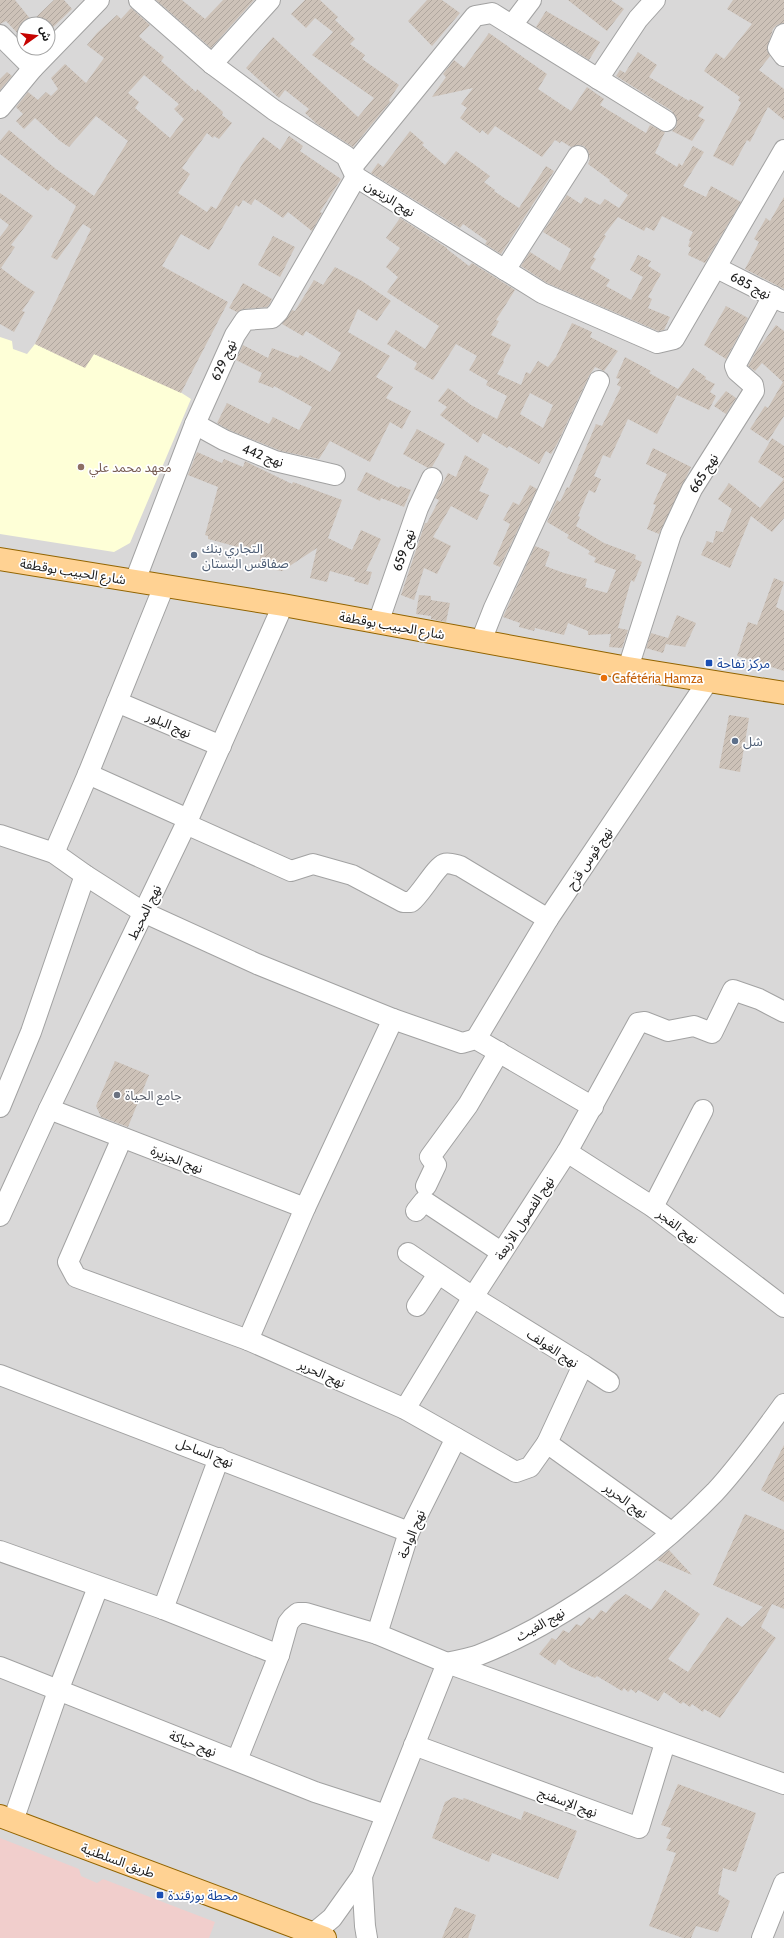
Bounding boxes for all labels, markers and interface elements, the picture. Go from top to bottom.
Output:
north arrow [16,16,56,56]
text: ش [37,25,54,43]
street label: نهج الزيتون [360,176,418,222]
street label: نهج 685 [727,268,774,305]
street label: نهج 629 [207,337,242,384]
street label: نهج 442 [239,440,286,473]
street label: نهج 665 [685,450,724,497]
place label: معهد محمد علي [89,459,172,478]
marker: معهد محمد علي [76,462,86,472]
street label: نهج 659 [388,527,420,574]
place label: التجاري بنك صفاقس البستان [202,540,289,572]
marker: التجاري بنك صفاقس البستان [189,550,199,560]
street label: شارع الحبيب بوقطفة [18,555,127,590]
street label: شارع الحبيب بوقطفة [337,608,446,645]
place label: مركز تفاحة [717,655,770,671]
marker: مركز تفاحة [704,658,714,668]
place label: Cafétéria Hamza [612,670,704,686]
marker: Cafétéria Hamza [599,673,609,683]
street label: نهج البلور [142,707,194,743]
place label: شل [743,733,763,750]
marker: شل [730,736,740,746]
street label: نهج قوس قزح [562,824,618,894]
street label: نهج المحيط [124,882,167,944]
place label: جامع الحياة [125,1087,182,1106]
marker: جامع الحياة [112,1090,122,1100]
street label: نهج الجزيرة [148,1142,205,1179]
street label: نهج الفصول الأربعة [491,1173,559,1264]
street label: نهج الفجر [651,1205,702,1249]
street label: نهج الغولف [522,1325,582,1373]
street label: نهج الحرير [294,1355,348,1393]
street label: نهج الساحل [173,1434,236,1473]
street label: نهج الحرير [598,1478,651,1524]
street label: نهج الواحة [394,1507,431,1562]
street label: نهج الغيث [513,1604,569,1647]
street label: نهج حياكة [166,1727,219,1762]
street label: نهج الإسفنج [535,1784,600,1823]
street label: طريق السلطنية [79,1839,157,1882]
place label: محطة بوزقندة [168,1887,238,1903]
marker: محطة بوزقندة [155,1890,165,1900]

